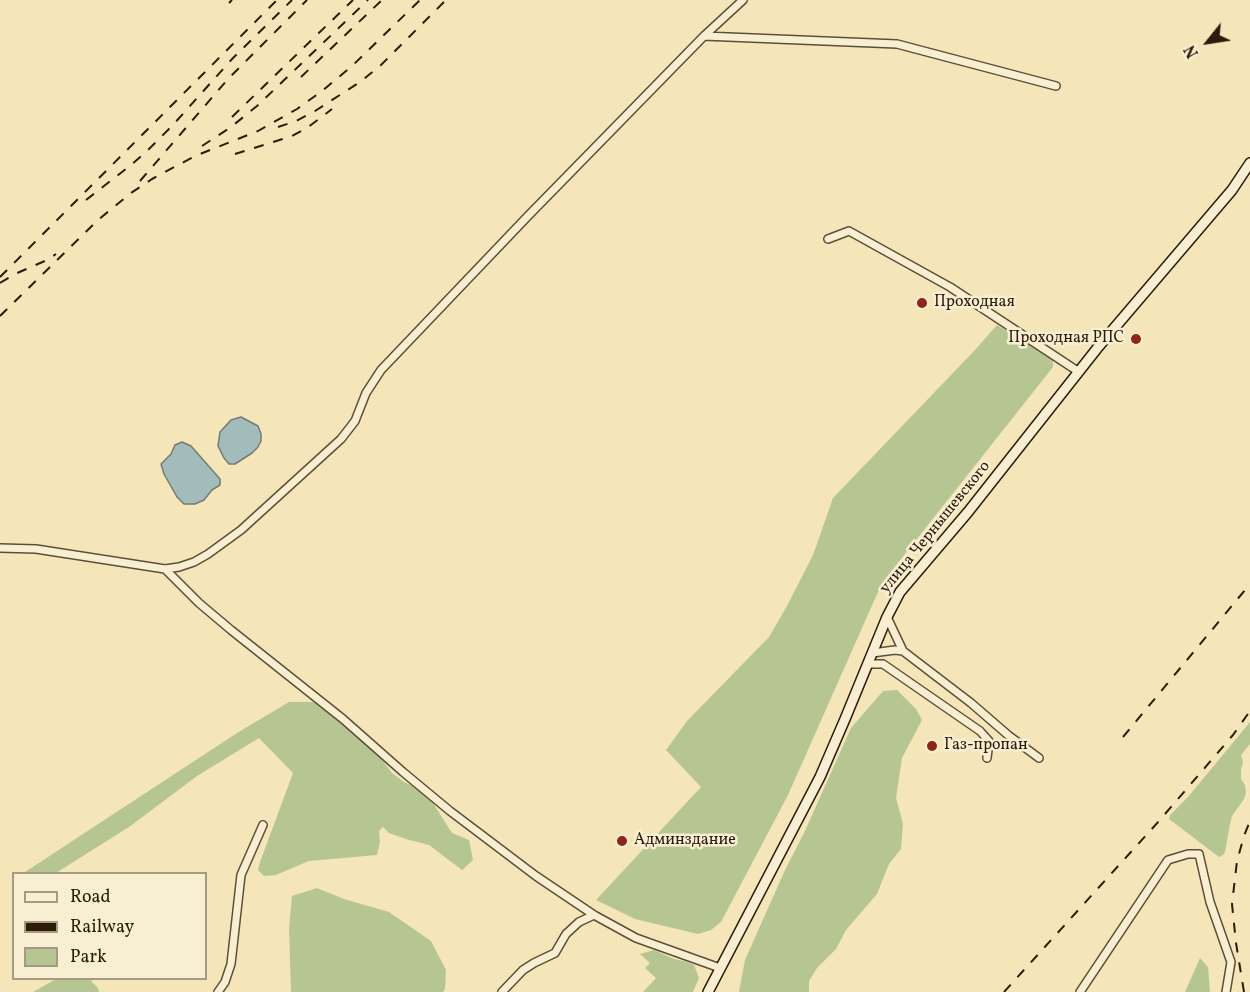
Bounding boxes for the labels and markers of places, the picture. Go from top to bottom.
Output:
place label: Проходная [934,293,1015,313]
marker: Проходная [915,296,929,310]
place label: Проходная РПС [1008,329,1124,349]
marker: Проходная РПС [1129,332,1143,346]
place label: Газ-пропан [944,736,1028,756]
marker: Газ-пропан [925,739,939,753]
place label: Админздание [634,831,736,851]
marker: Админздание [615,834,629,848]

